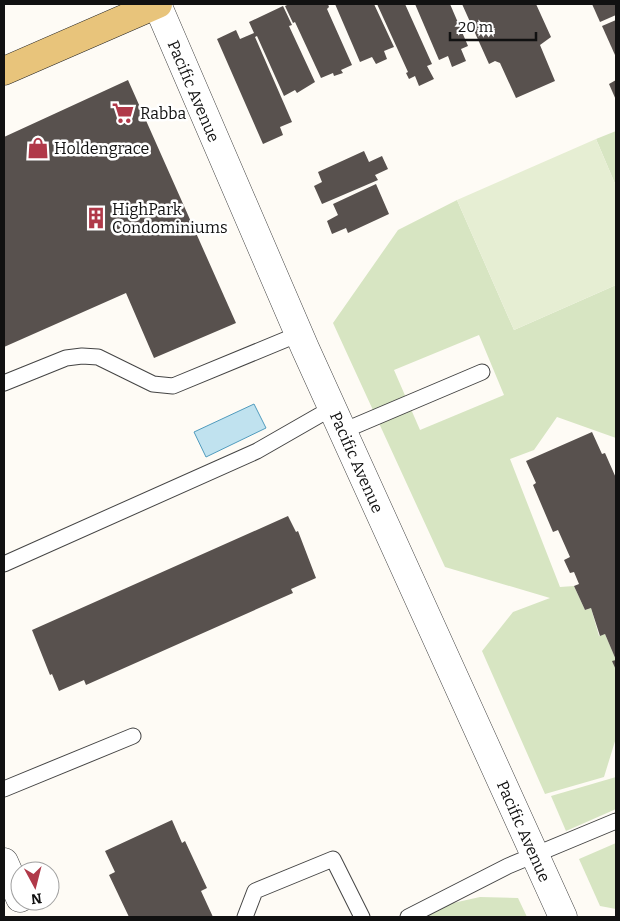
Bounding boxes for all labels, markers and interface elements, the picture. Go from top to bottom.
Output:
scale bar [450,10,536,42]
text: 20 m [458,18,494,36]
street label: Pacific Avenue [164,37,224,145]
supermarket icon: Rabba [110,100,136,126]
place label: Rabba [140,104,187,123]
shop icon: Holdengrace [25,135,51,161]
place label: Holdengrace [54,139,149,158]
place label: HighPark Condominiums [112,200,228,237]
building icon: HighPark Condominiums [83,205,109,231]
street label: Pacific Avenue [326,409,387,516]
street label: Pacific Avenue [493,778,554,885]
north arrow [10,861,60,911]
text: N [30,889,43,908]

